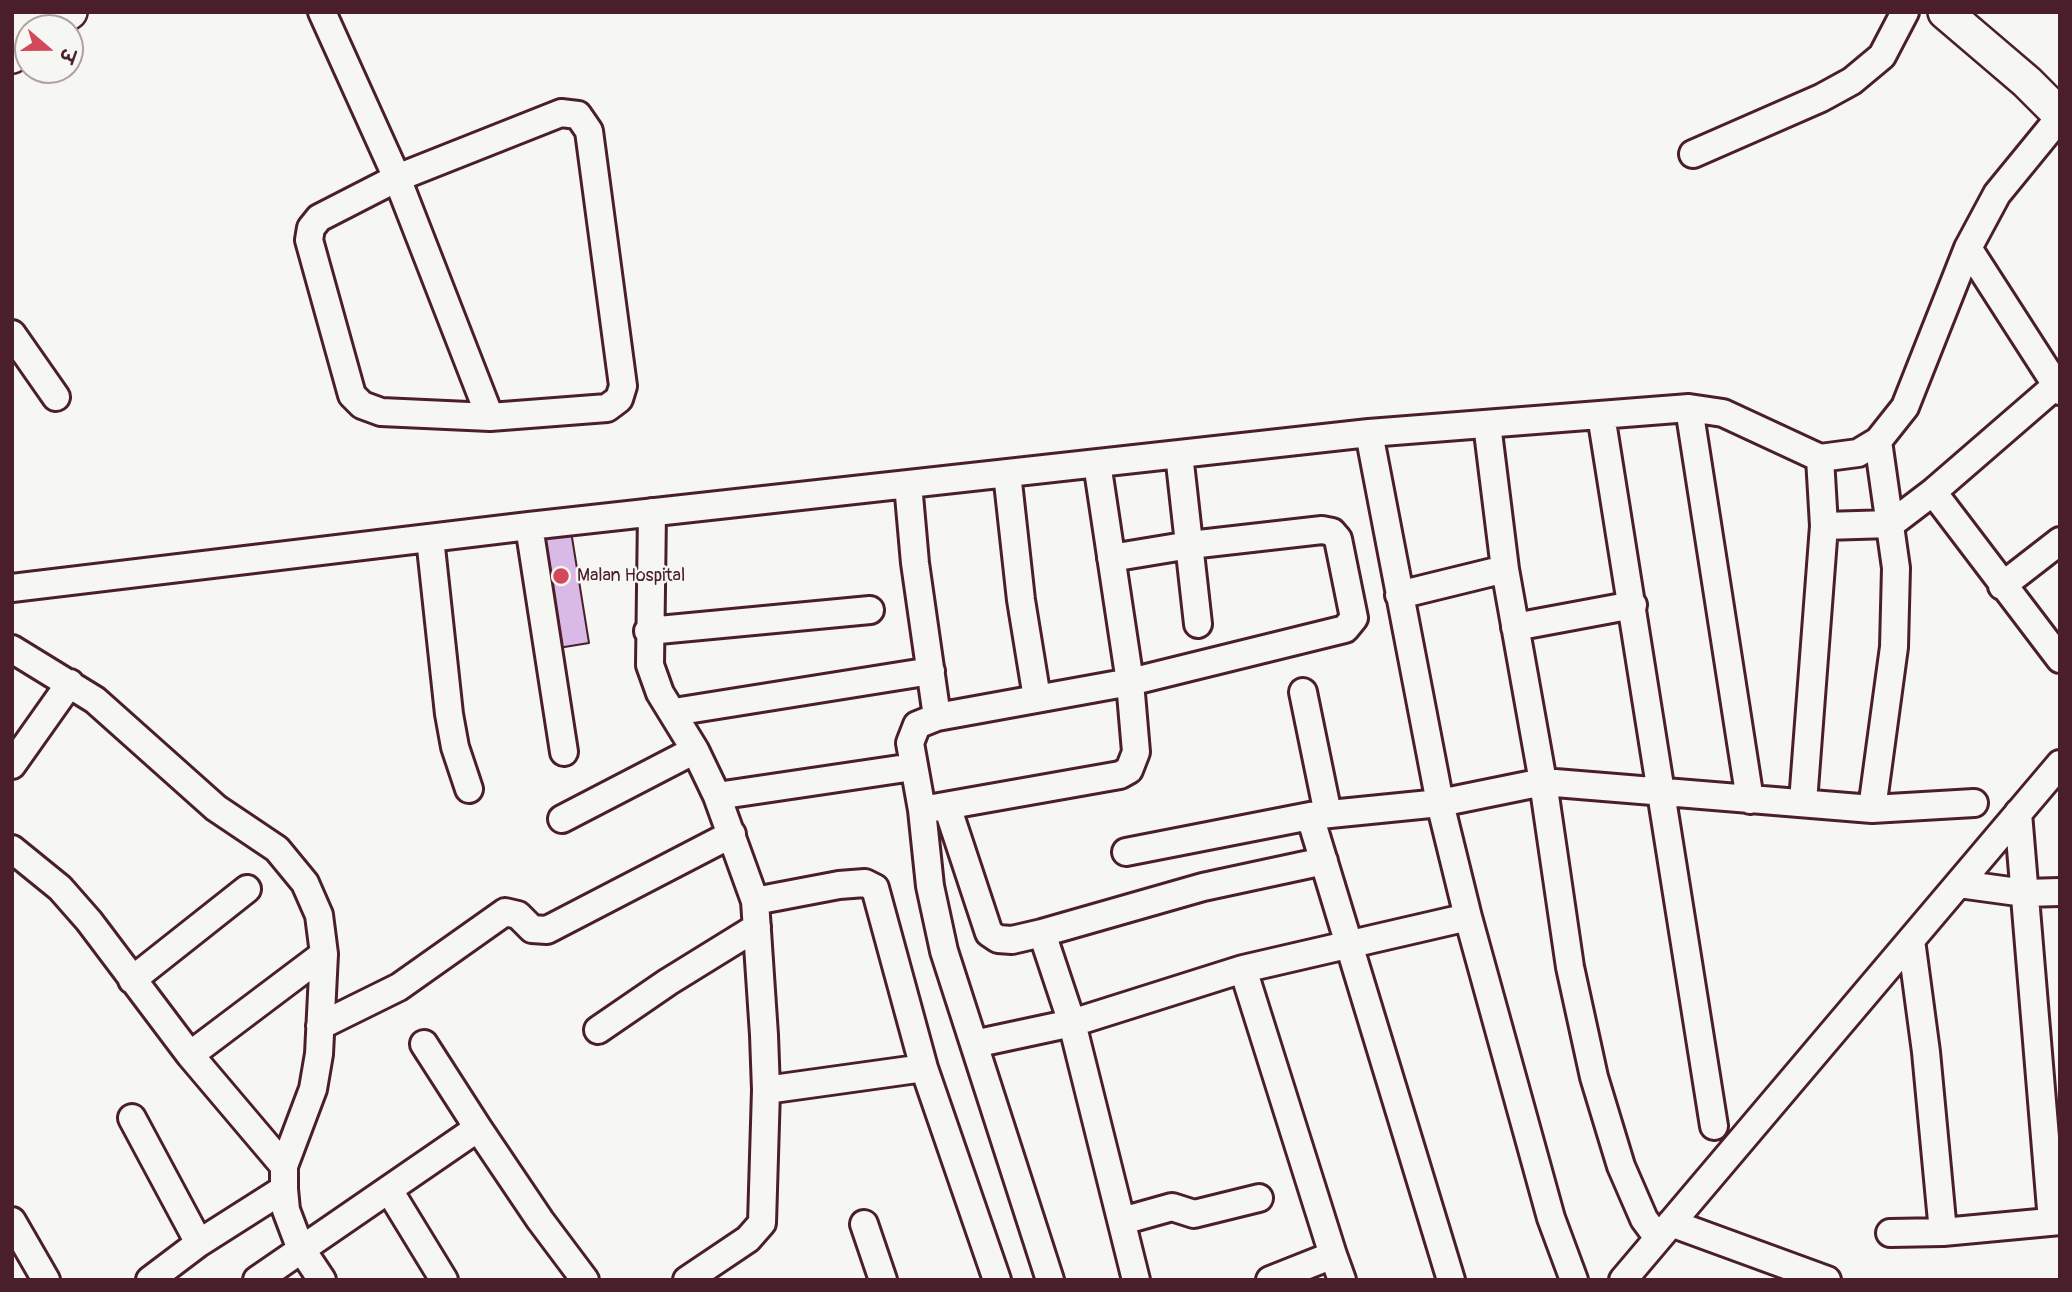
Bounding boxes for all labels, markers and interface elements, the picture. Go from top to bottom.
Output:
north arrow [14,14,84,84]
text: उ [53,45,80,66]
place label: Malan Hospital [577,565,685,587]
marker: Malan Hospital [551,566,571,586]

